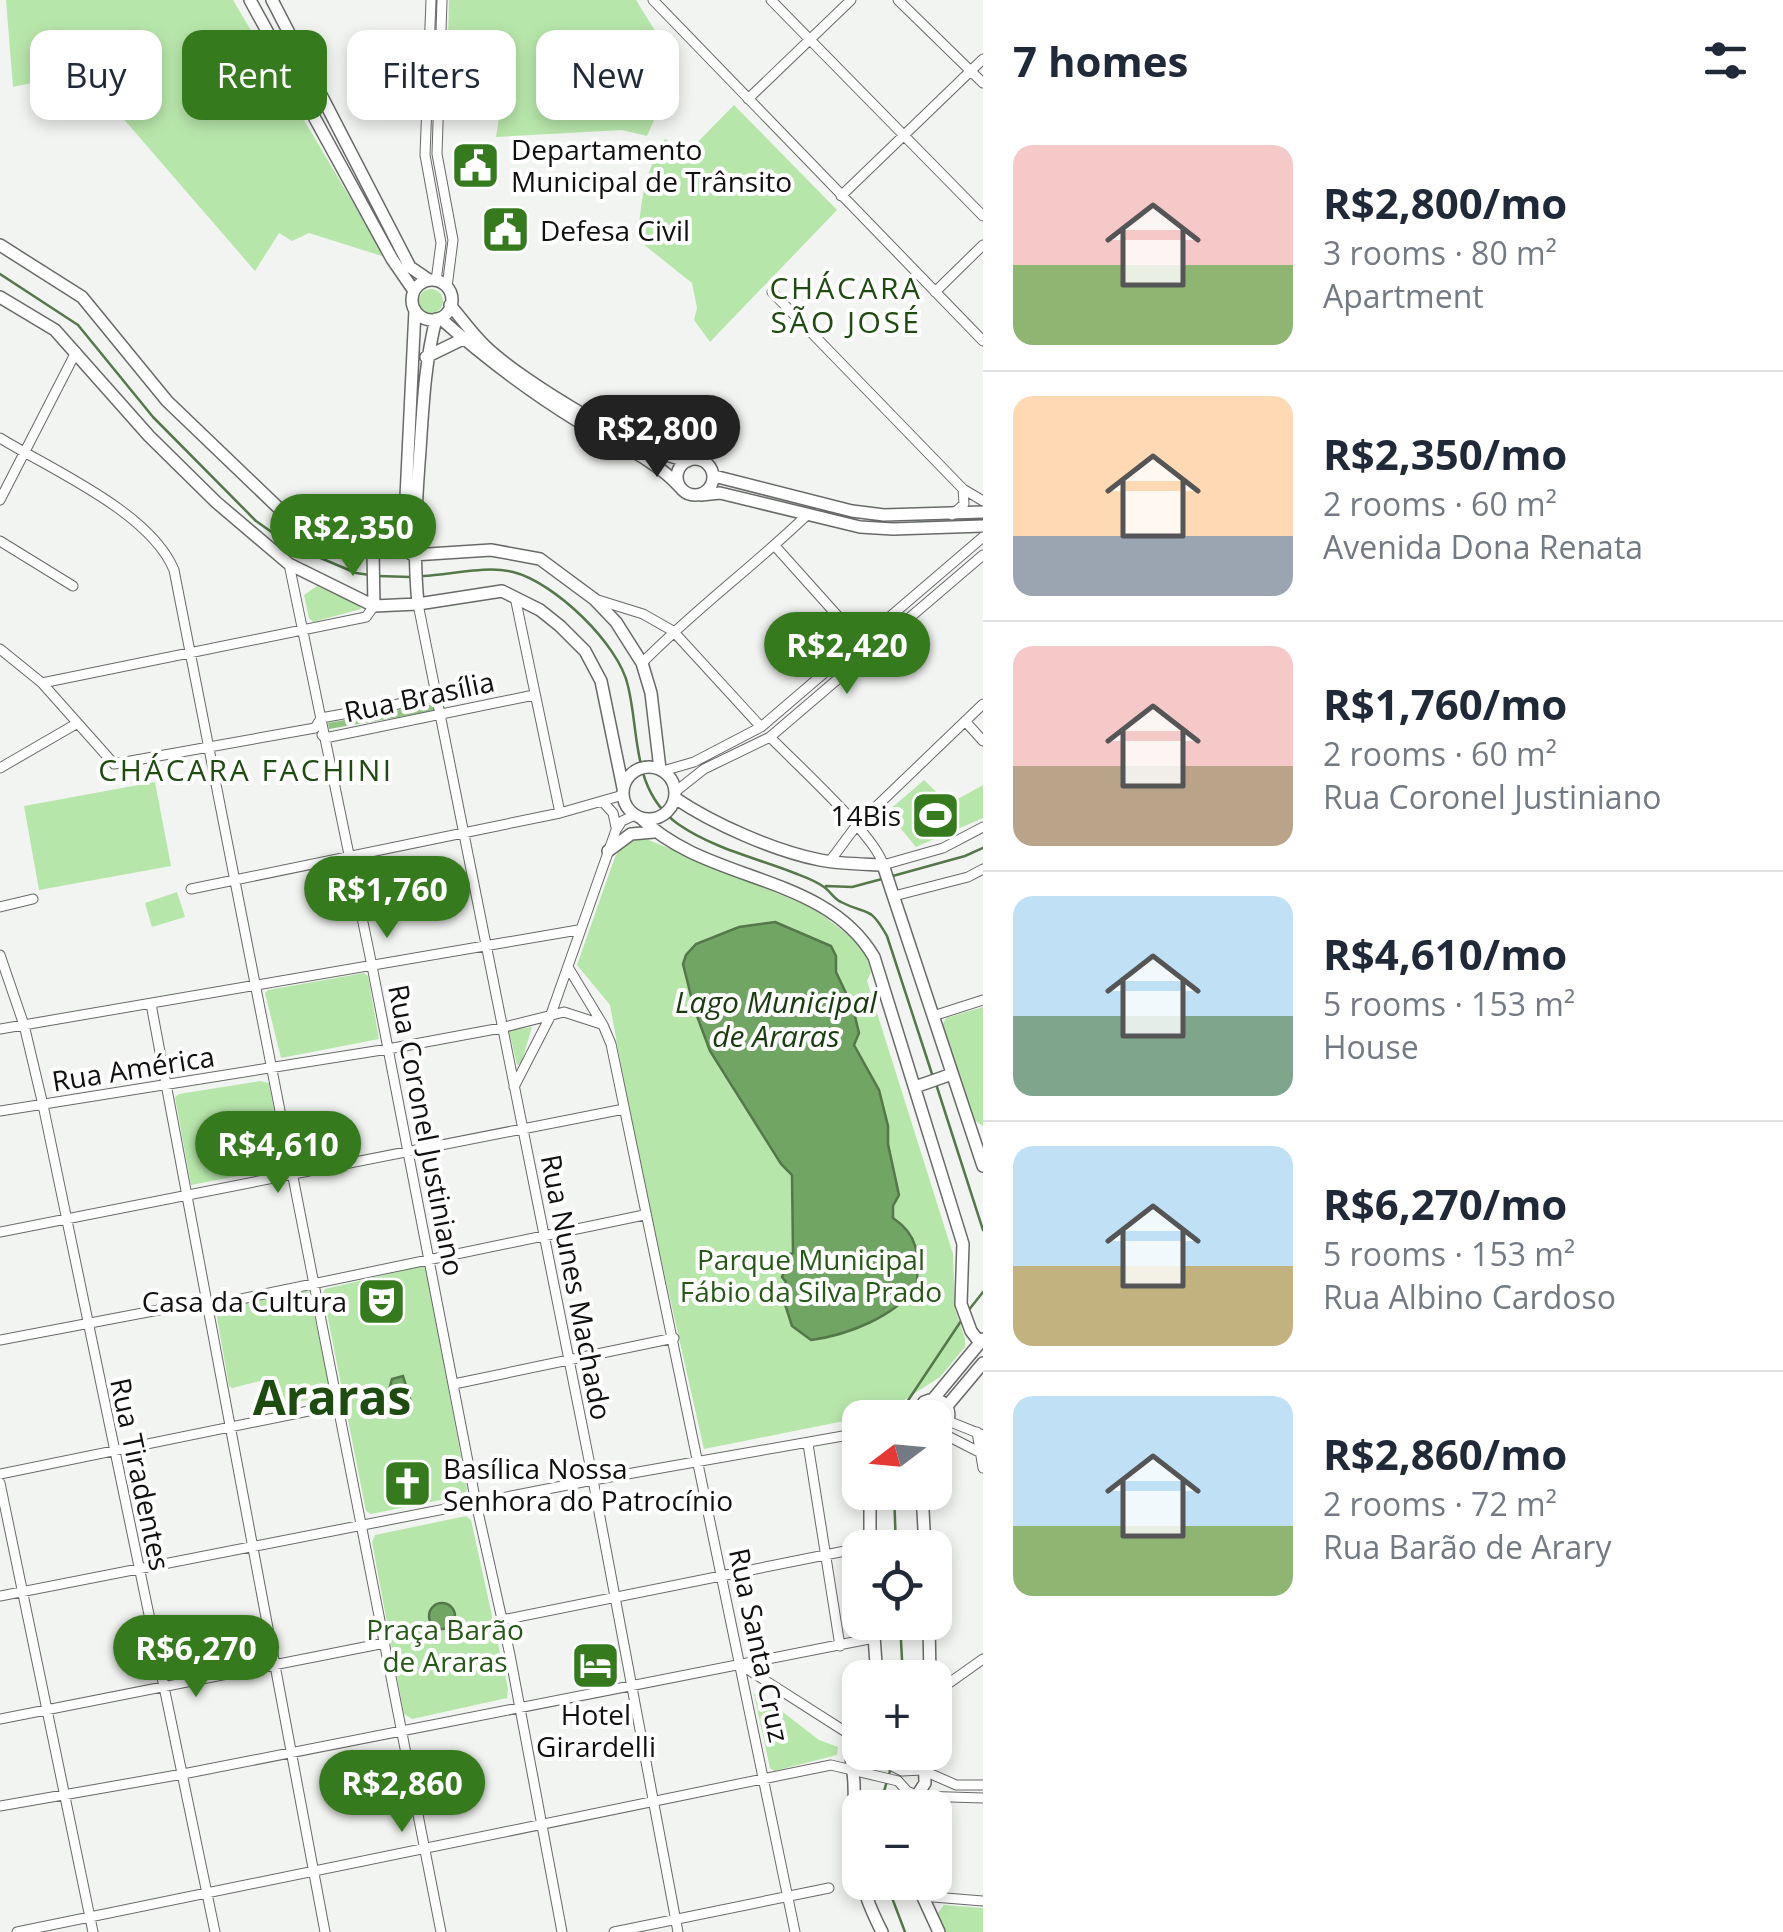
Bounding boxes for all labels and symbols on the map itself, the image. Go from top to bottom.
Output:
place label: Departamento Municipal de Trânsito [511,130,792,200]
public building icon: Departamento Municipal de Trânsito [450,139,502,191]
public building icon: Defesa Civil [479,204,531,256]
place label: Defesa Civil [540,211,690,249]
district label: CHÁCARA SÃO JOSÉ [770,267,922,342]
pin: R$2,800 [565,395,749,480]
pin: R$2,350 [261,494,445,579]
pin: R$2,420 [755,612,939,697]
street label: Rua Brasília [340,662,498,730]
district label: CHÁCARA FACHINI [98,749,394,790]
sports icon: 14Bis [910,789,962,841]
place label: 14Bis [830,796,901,834]
pin: R$1,760 [295,856,479,941]
street label: Rua Coronel Justiniano [380,981,474,1279]
water label: Lago Municipal de Araras [675,981,878,1056]
street label: Rua América [49,1036,217,1100]
pin: R$4,610 [186,1111,370,1196]
street label: Rua Nunes Machado [533,1151,621,1423]
park label: Parque Municipal Fábio da Silva Prado [680,1240,942,1310]
theatre icon: Casa da Cultura [356,1275,408,1327]
place label: Casa da Cultura [142,1282,347,1320]
district label: Araras [253,1364,411,1429]
street label: Rua Tiradentes [102,1374,180,1574]
north arrow [842,1400,952,1510]
place label: Basílica Nossa Senhora do Patrocínio [443,1449,733,1519]
church icon: Basílica Nossa Senhora do Patrocínio [382,1458,434,1510]
street label: Rua Santa Cruz [721,1544,799,1746]
park label: Praça Barão de Araras [366,1610,524,1680]
pin: R$6,270 [104,1615,288,1700]
hotel icon: Hotel Girardelli [570,1640,622,1692]
place label: Hotel Girardelli [536,1695,656,1765]
pin: R$2,860 [310,1750,494,1835]

